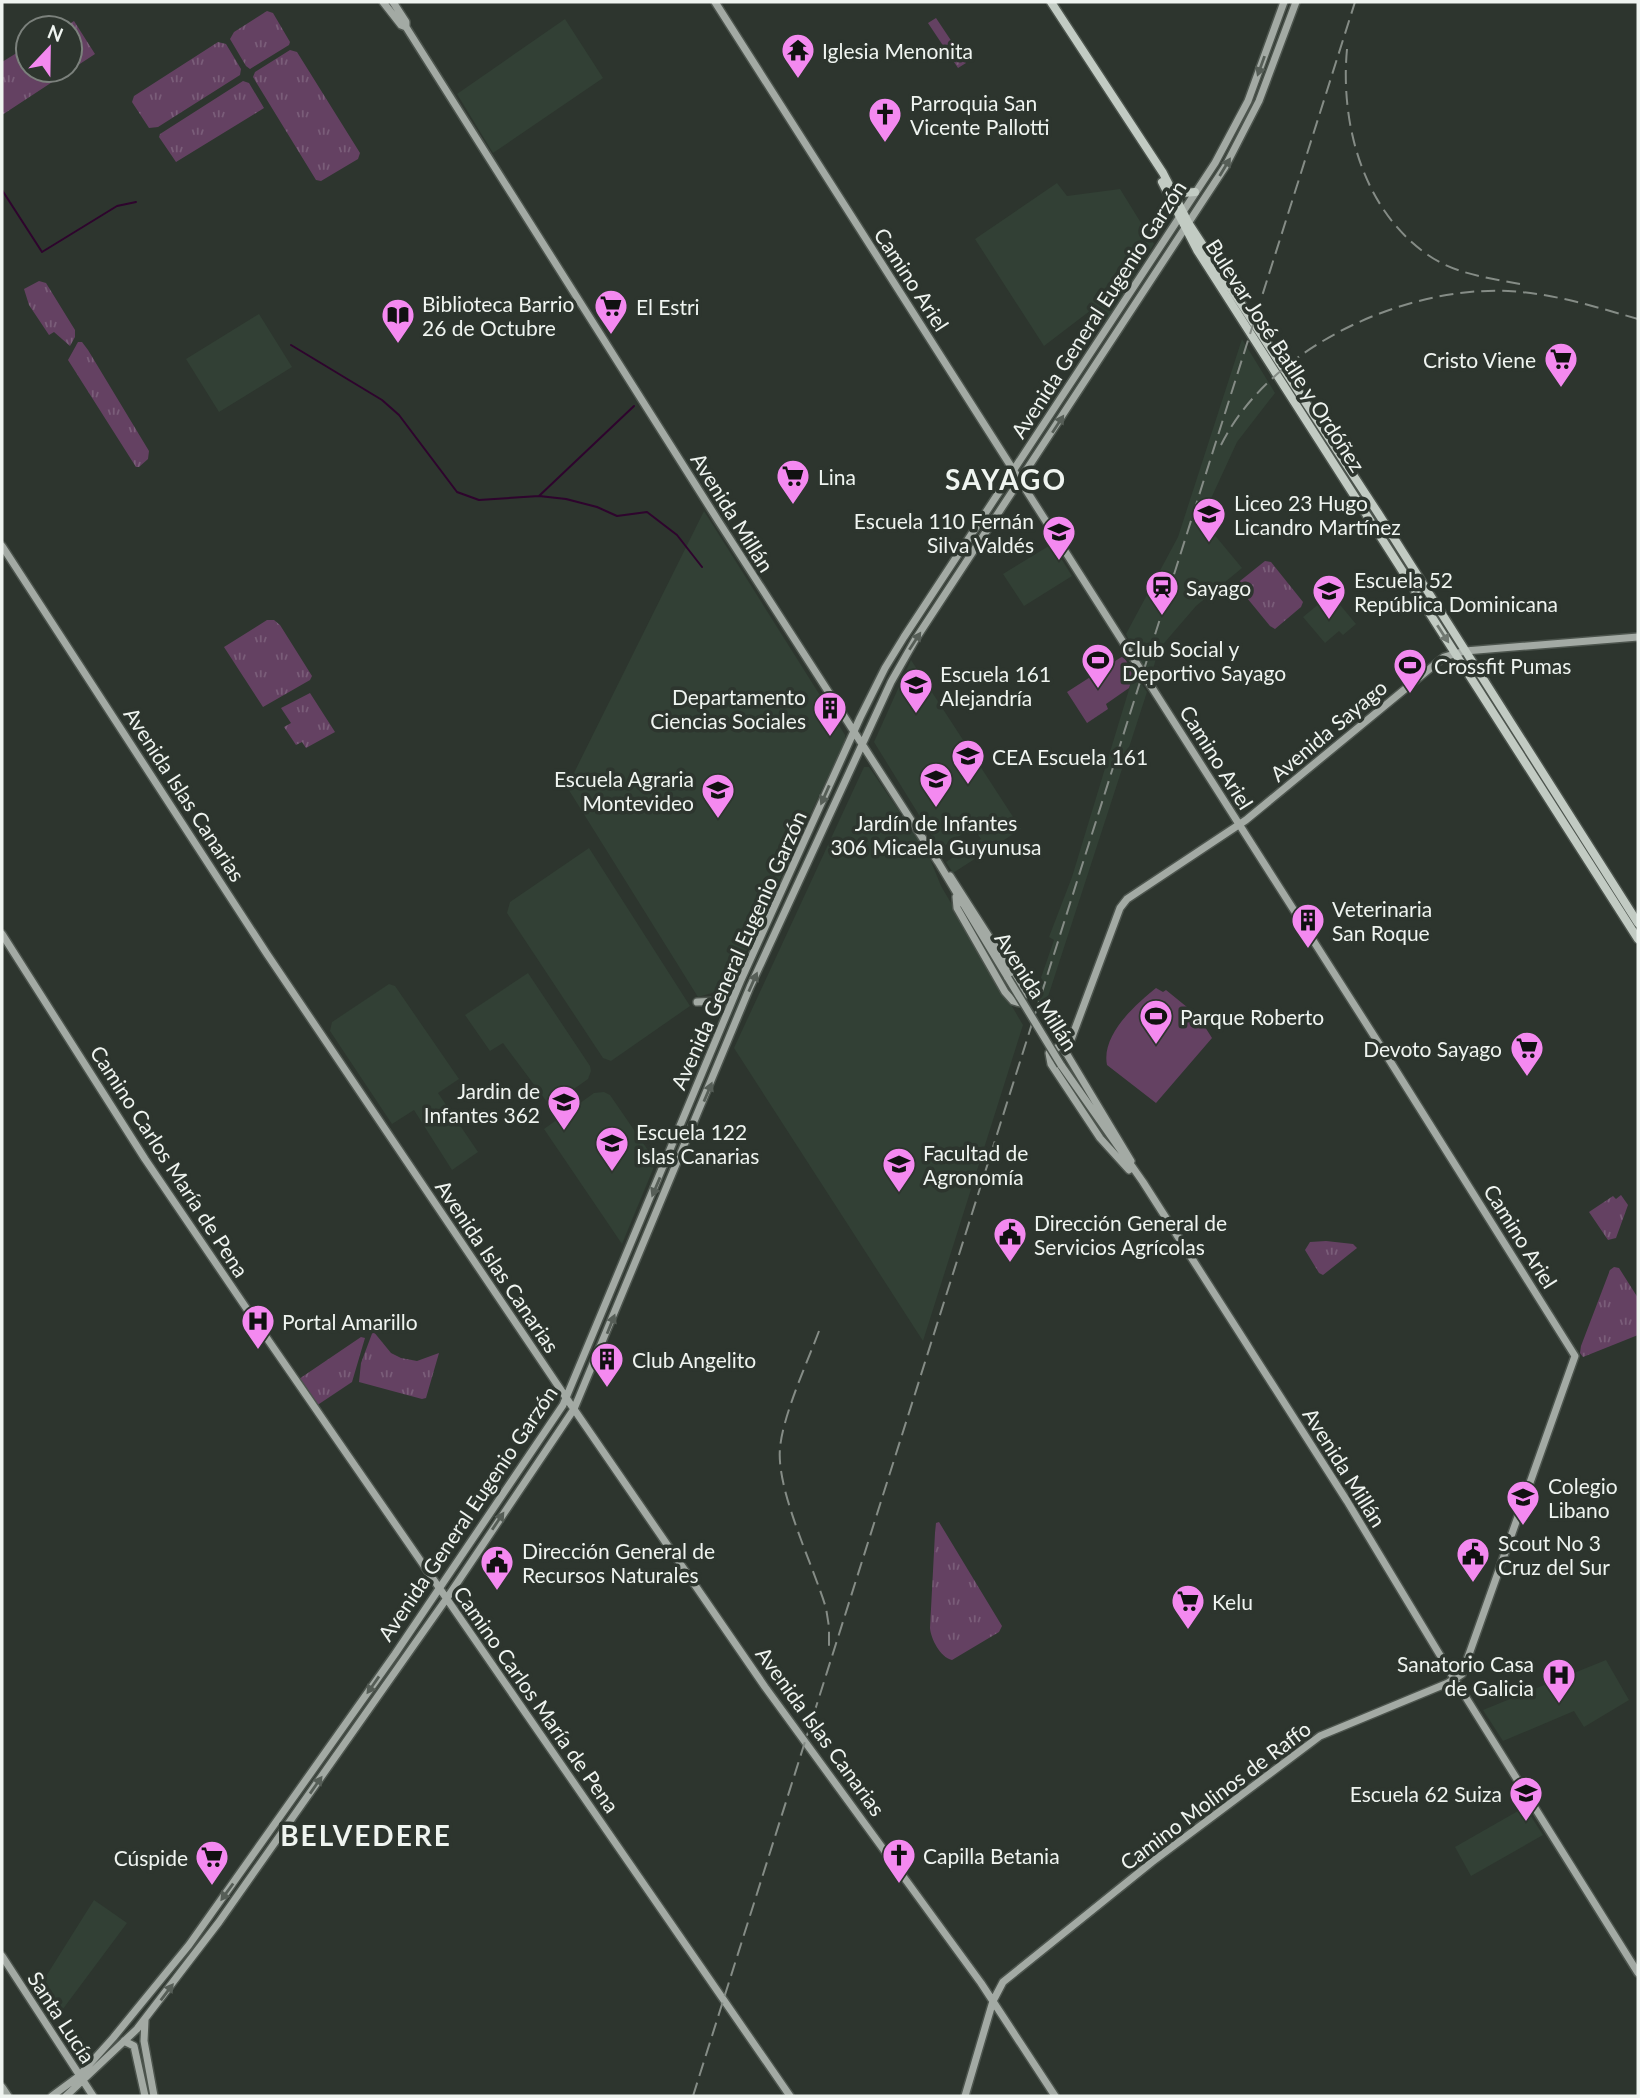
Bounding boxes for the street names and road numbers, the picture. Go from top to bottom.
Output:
street label: Avenida General Eugenio Garzón [1005,175,1191,443]
street label: Camino Ariel [869,223,955,335]
street label: Bulevar José Batlle y Ordóñez [1201,234,1371,476]
street label: Avenida Millán [686,448,780,576]
street label: Avenida Sayago [1265,674,1391,786]
street label: Camino Ariel [1175,700,1259,814]
street label: Avenida Islas Canarias [119,702,251,886]
street label: Avenida General Eugenio Garzón [665,807,811,1093]
street label: Avenida Millán [990,927,1084,1055]
street label: Camino Carlos María de Pena [86,1041,254,1281]
street label: Avenida Islas Canarias [431,1175,565,1357]
street label: Camino Ariel [1479,1179,1563,1293]
street label: Avenida General Eugenio Garzón [372,1381,562,1645]
street label: Avenida Millán [1298,1403,1392,1531]
street label: Camino Carlos María de Pena [449,1581,625,1817]
street label: Avenida Islas Canarias [751,1642,891,1820]
street label: Camino Molinos de Raffo [1115,1715,1315,1875]
street label: Santa Lucía [23,1967,101,2067]

